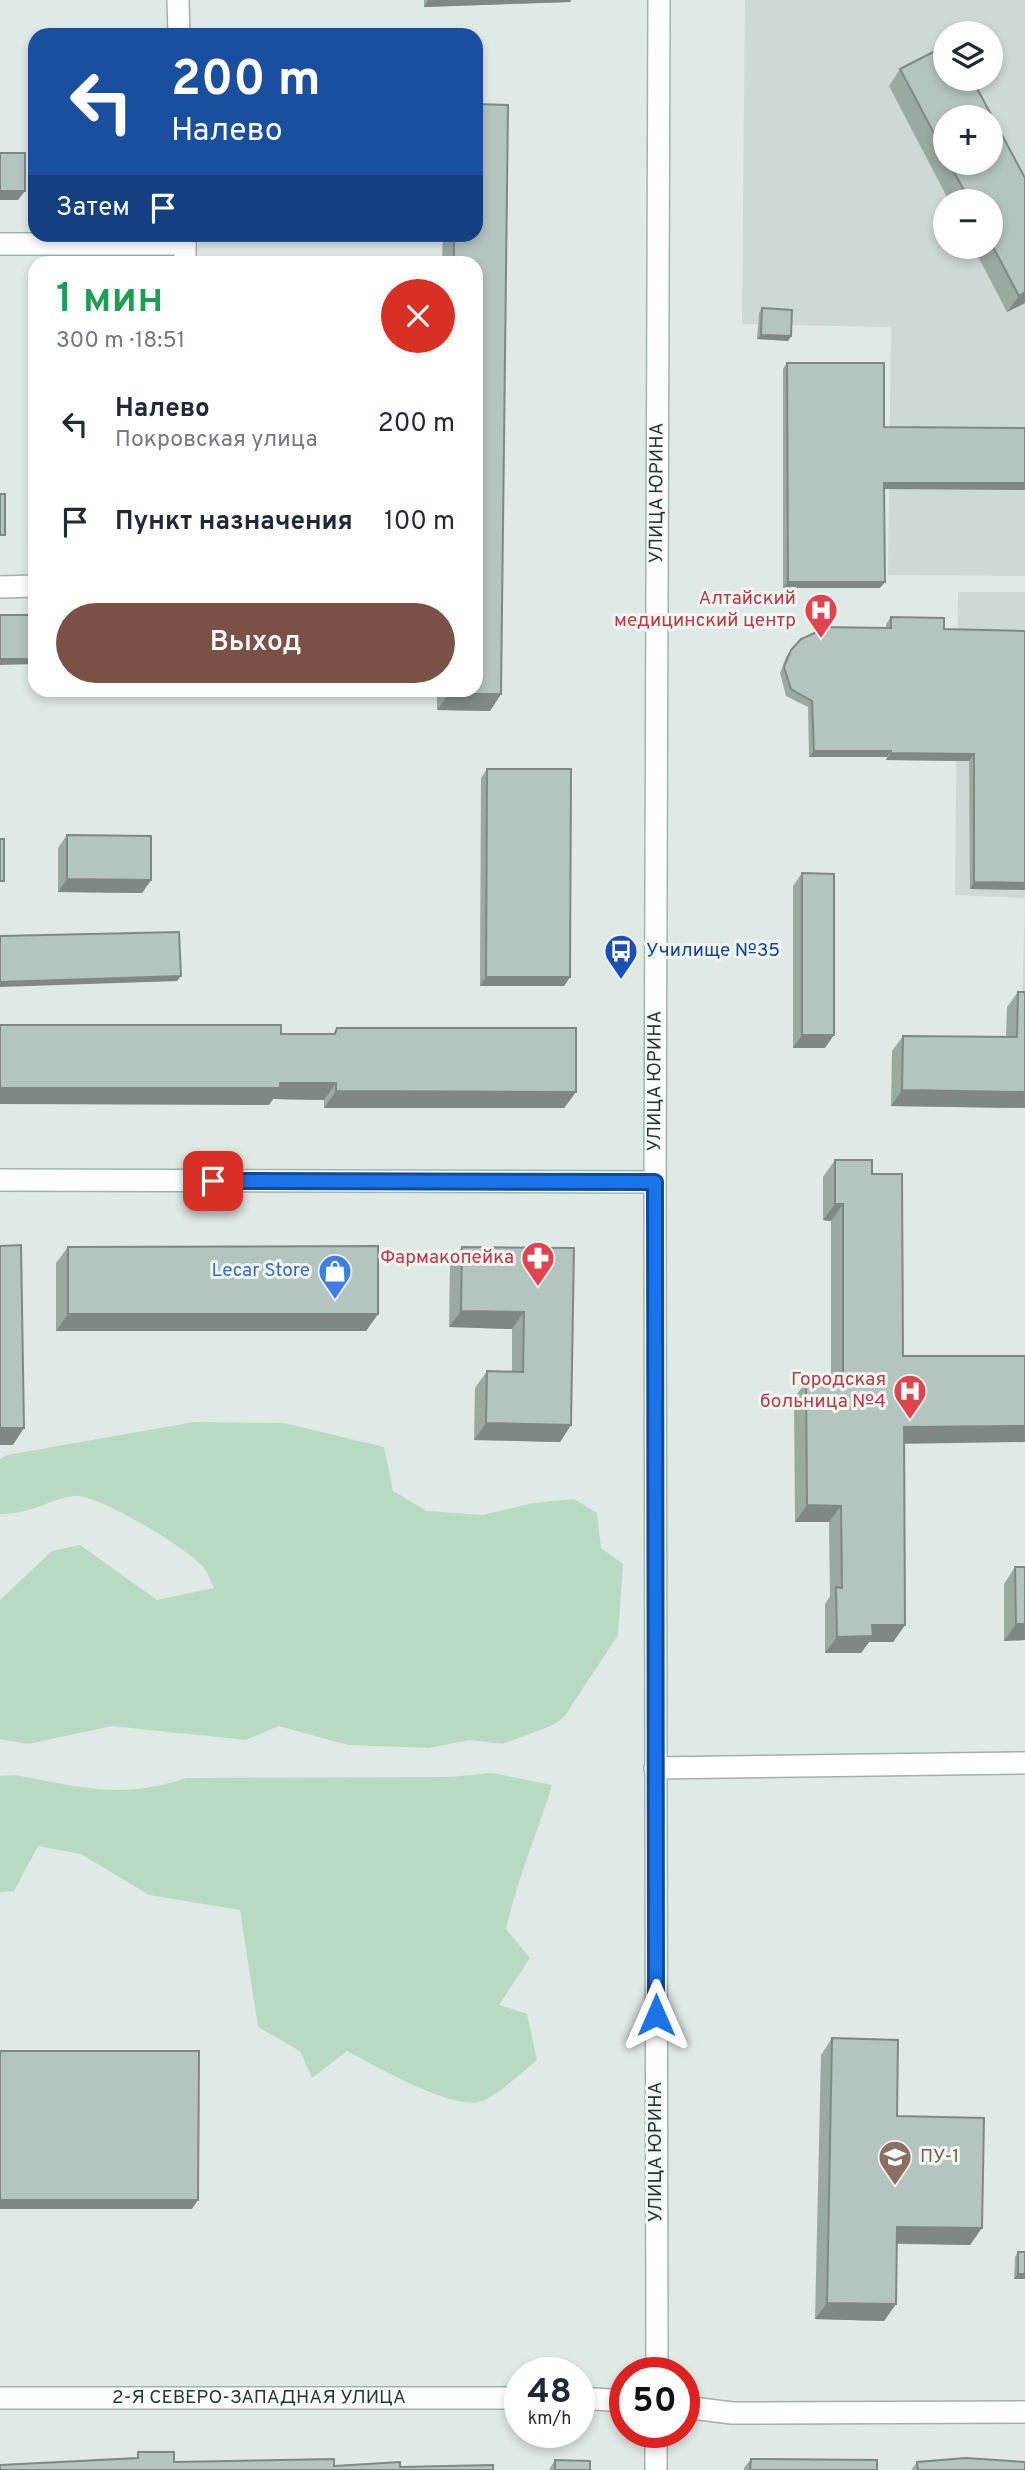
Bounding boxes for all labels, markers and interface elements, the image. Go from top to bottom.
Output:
map controls [933,21,1003,259]
button: layers [933,21,1003,91]
text: 200 m [171,51,321,113]
icon: left [56,56,147,147]
button: + [933,105,1003,175]
text: Налево [171,112,283,152]
icon: arrive [144,189,182,227]
button: − [933,189,1003,259]
text: Затем [56,192,130,225]
text: 1 мин [56,274,163,327]
button: close [381,279,455,353]
text: 300 m · 18:51 [56,327,185,356]
text: Налево [115,393,210,426]
icon: left [56,405,94,443]
text: 200 m [378,408,455,441]
street label: УЛИЦА ЮРИНА [645,423,670,563]
text: Покровская улица [115,426,317,455]
icon: arrive [56,503,94,541]
text: Пункт назначения [115,506,353,539]
text: 100 m [384,506,455,539]
place label: Алтайский медицинский центр [614,587,796,633]
hospital icon: Алтайский медицинский центр [802,591,840,640]
button: Выход [56,603,455,683]
bus stop icon: Училище №35 [602,932,640,981]
place label: Училище №35 [646,939,780,963]
street label: УЛИЦА ЮРИНА [643,1011,668,1151]
pin [183,1151,243,1211]
icon: arrive [194,1162,232,1200]
pharmacy icon: Фармакопейка [519,1239,557,1288]
place label: Фармакопейка [380,1246,514,1270]
shop icon: Lecar Store [316,1252,354,1301]
place label: Lecar Store [212,1259,310,1283]
place label: Городская больница №4 [760,1368,886,1414]
hospital icon: Городская больница №4 [891,1372,929,1421]
position arrow [619,1978,693,2052]
street label: УЛИЦА ЮРИНА [644,2082,668,2222]
school or university icon: ПУ-1 [876,2138,914,2187]
place label: ПУ-1 [920,2145,959,2169]
speed limit sign: 50 [609,2357,700,2448]
text: 48 [527,2371,572,2415]
street label: 2-Я СЕВЕРО-ЗАПАДНАЯ УЛИЦА [112,2386,406,2410]
text: km/h [528,2408,571,2431]

